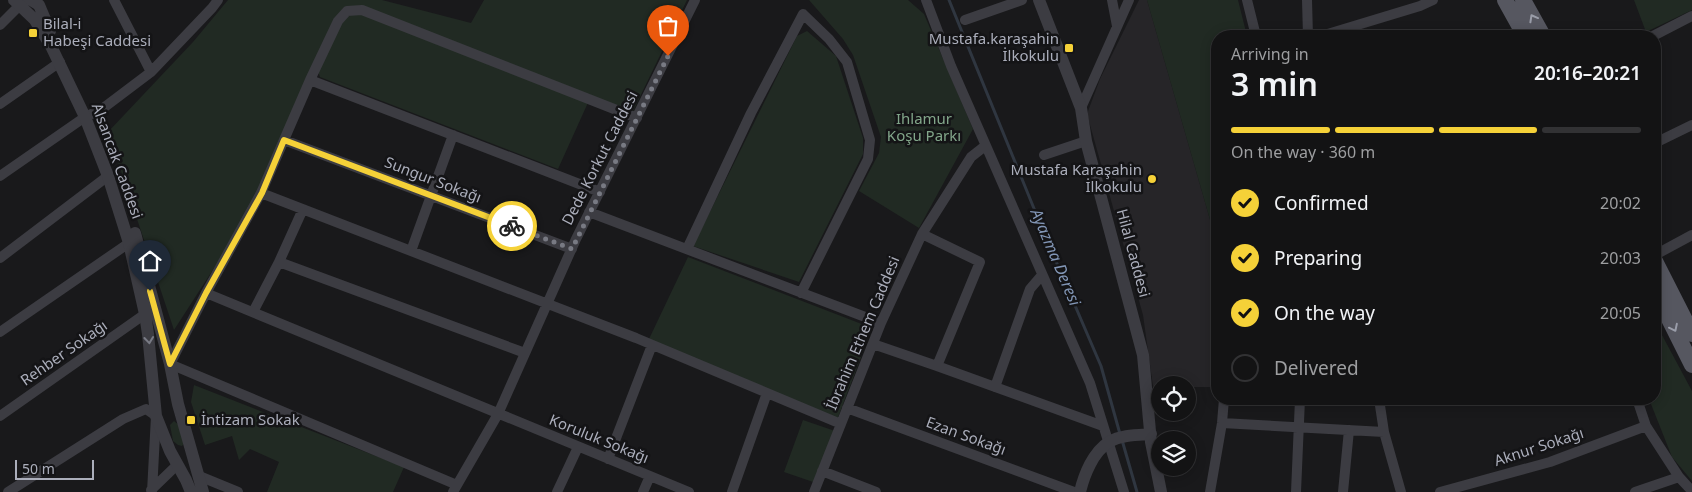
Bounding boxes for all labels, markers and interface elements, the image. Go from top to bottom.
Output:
pin [647,5,689,56]
icon: bag [654,12,682,40]
place label: Bilal-i Habeşi Caddesi [43,13,151,50]
one-way arrow [1529,14,1539,23]
marker: Bilal-i Habeşi Caddesi [27,27,39,39]
place label: Mustafa.karaşahin İlkokulu [929,28,1059,65]
marker: Mustafa.karaşahin İlkokulu [1063,42,1075,54]
text: Arriving in [1231,43,1309,65]
text: 20:16–20:21 [1534,60,1641,86]
text: 3 min [1231,62,1318,105]
street label: Dede Korkut Caddesi [557,87,642,228]
street label: Alsancak Caddesi [88,100,148,221]
park label: Ihlamur Koşu Parkı [887,108,961,145]
text: On the way · 360 m [1231,141,1375,163]
street label: Sungur Sokağı [382,151,485,207]
place label: Mustafa Karaşahin İlkokulu [1011,159,1142,196]
marker: Mustafa Karaşahin İlkokulu [1146,173,1158,185]
icon: check [1231,189,1259,217]
text: Confirmed [1274,190,1369,216]
text: 20:02 [1600,192,1641,214]
courier [487,201,537,251]
water label: Ayazma Deresi [1025,204,1087,310]
street label: Hilal Caddesi [1113,206,1155,299]
icon: bike [498,212,526,240]
pin [129,240,171,291]
icon: check [1231,244,1259,272]
text: Preparing [1274,245,1362,271]
icon: home [136,247,164,275]
text: 20:03 [1600,247,1641,269]
street label: İbrahim Ethem Caddesi [821,253,904,412]
icon: check [1231,299,1259,327]
text: On the way [1274,300,1375,326]
text: 20:05 [1600,302,1641,324]
street label: Rehber Sokağı [16,315,111,390]
one-way arrow [1667,323,1678,332]
one-way arrow [143,336,154,344]
text: Delivered [1274,355,1359,381]
map controls [1151,376,1196,476]
button: locate [1151,376,1196,421]
place label: İntizam Sokak [201,409,300,429]
street label: Koruluk Sokağı [547,409,652,467]
street label: Ezan Sokağı [924,411,1009,459]
marker: İntizam Sokak [185,414,197,426]
street label: Aknur Sokağı [1491,422,1586,470]
button: layers [1151,431,1196,476]
scale bar [15,457,94,480]
text: 50 m [22,459,55,478]

